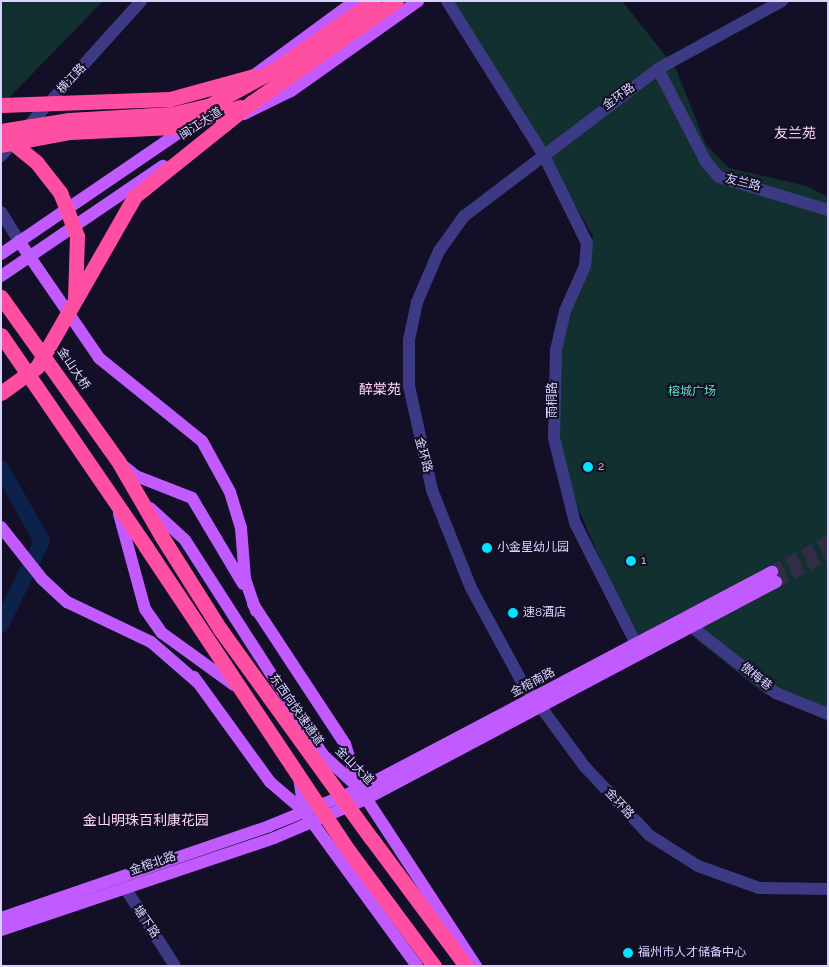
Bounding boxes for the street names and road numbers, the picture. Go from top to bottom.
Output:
street label: 横江路 [54,61,90,97]
street label: 金环路 [600,81,638,113]
street label: 闽江大道 [177,105,225,143]
street label: 友兰路 [724,172,762,194]
street label: 金山大桥 [54,345,92,393]
street label: 雨桐路 [546,382,560,418]
street label: 金环路 [411,436,435,474]
street label: 傲梅巷 [737,660,775,694]
street label: 金榕南路 [508,665,558,701]
street label: 东西向快速通道 [266,671,326,749]
street label: 金山大道 [332,744,376,788]
street label: 金环路 [601,786,637,822]
street label: 金榕北路 [128,849,178,879]
street label: 塘下路 [130,903,162,941]

